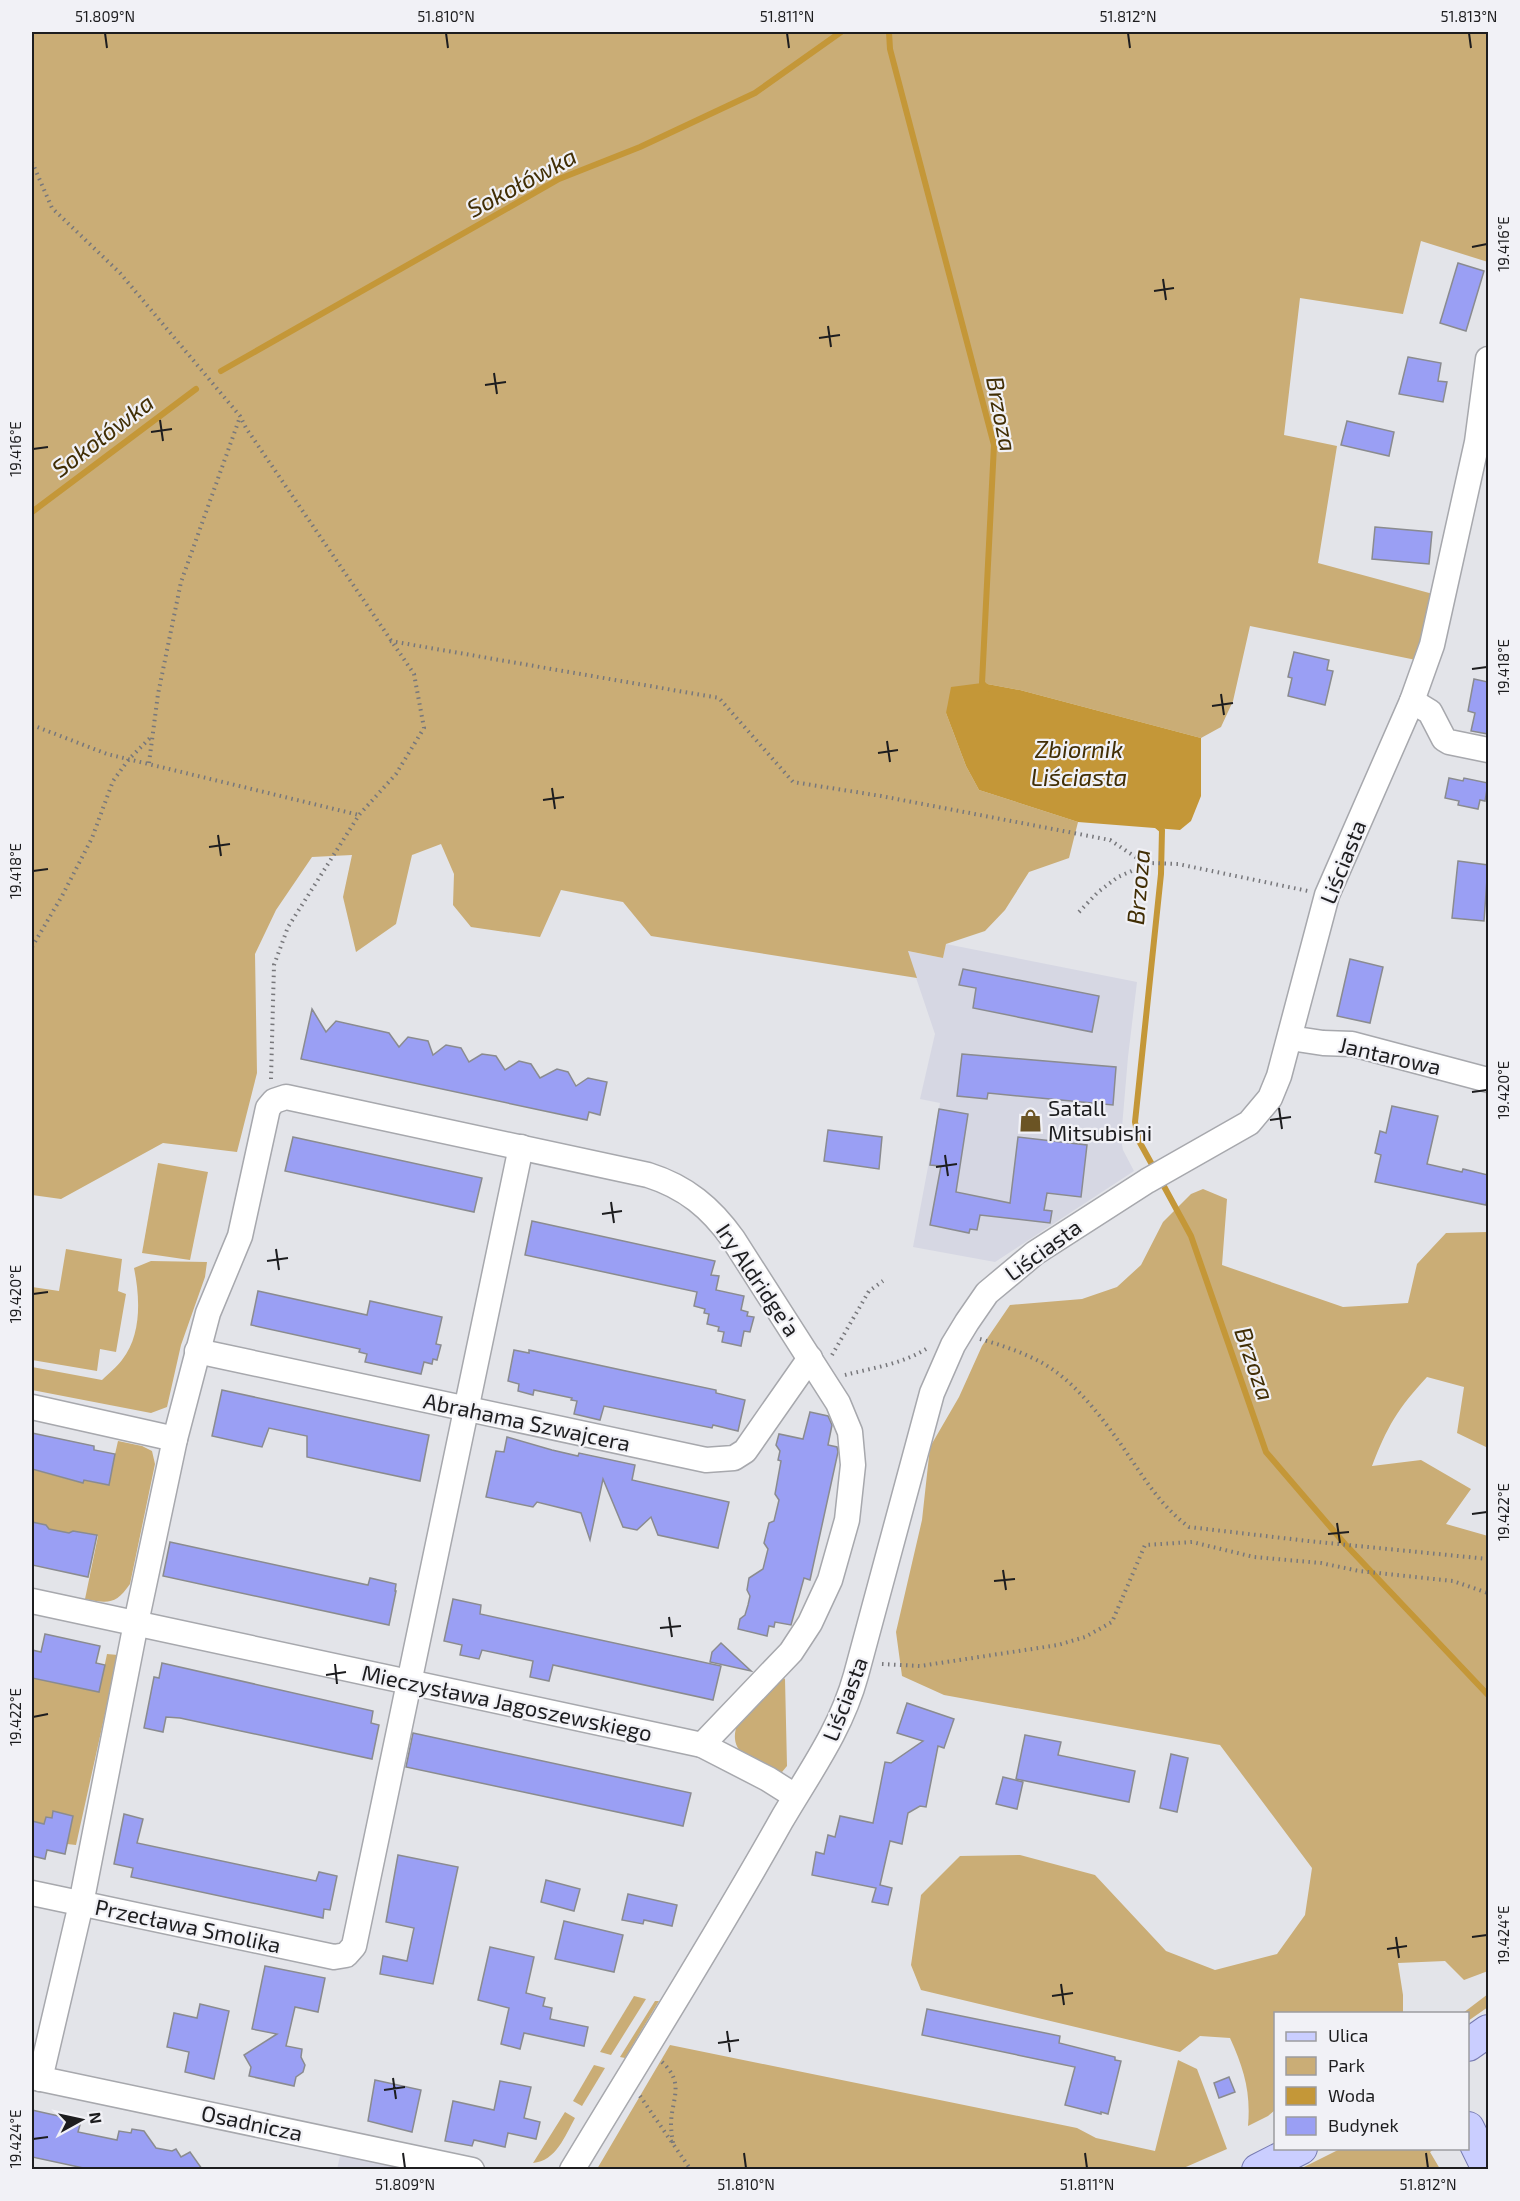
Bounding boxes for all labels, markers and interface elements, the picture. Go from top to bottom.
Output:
text: 51.809°N [75,7,135,25]
text: 51.810°N [417,7,475,25]
text: 51.811°N [760,7,814,25]
text: 51.812°N [1100,7,1156,25]
text: 51.813°N [1441,7,1497,25]
water label: Sokołówka [461,141,581,223]
text: 19.416°E [1494,216,1512,272]
water label: Brzoza [981,374,1024,454]
water label: Sokołówka [45,387,159,483]
text: 19.416°E [6,421,24,477]
text: 19.418°E [1494,639,1512,695]
water label: Zbiornik Liściasta [1031,734,1127,791]
street label: Liściasta [1314,816,1371,907]
text: 19.418°E [6,843,24,899]
water label: Brzoza [1120,848,1155,926]
street label: Jantarowa [1337,1031,1444,1079]
text: 19.420°E [1494,1061,1512,1119]
place label: Satall Mitsubishi [1048,1094,1152,1145]
shop icon: Satall Mitsubishi [1017,1108,1043,1134]
street label: Liściasta [999,1213,1086,1286]
street label: Iry Aldridge’a [712,1218,806,1341]
text: 19.420°E [6,1265,24,1323]
water label: Brzoza [1229,1323,1281,1404]
street label: Abrahama Szwajcera [421,1386,633,1457]
text: 19.422°E [1494,1483,1512,1541]
street label: Liściasta [816,1653,872,1744]
street label: Mieczysława Jagoszewskiego [360,1659,655,1746]
text: 19.422°E [6,1688,24,1746]
street label: Przecława Smolika [93,1893,283,1957]
text: 19.424°E [1494,1906,1512,1964]
legend [1274,2012,1469,2150]
text: Ulica [1328,2024,1368,2046]
text: Park [1328,2054,1365,2076]
text: Woda [1328,2084,1375,2106]
north arrow [51,2090,111,2150]
street label: Osadnicza [199,2099,305,2145]
text: 19.424°E [6,2110,24,2168]
text: N [86,2111,107,2125]
text: Budynek [1328,2114,1399,2136]
text: 51.809°N [375,2175,435,2193]
text: 51.810°N [717,2175,775,2193]
text: 51.811°N [1060,2175,1114,2193]
text: 51.812°N [1400,2175,1456,2193]

